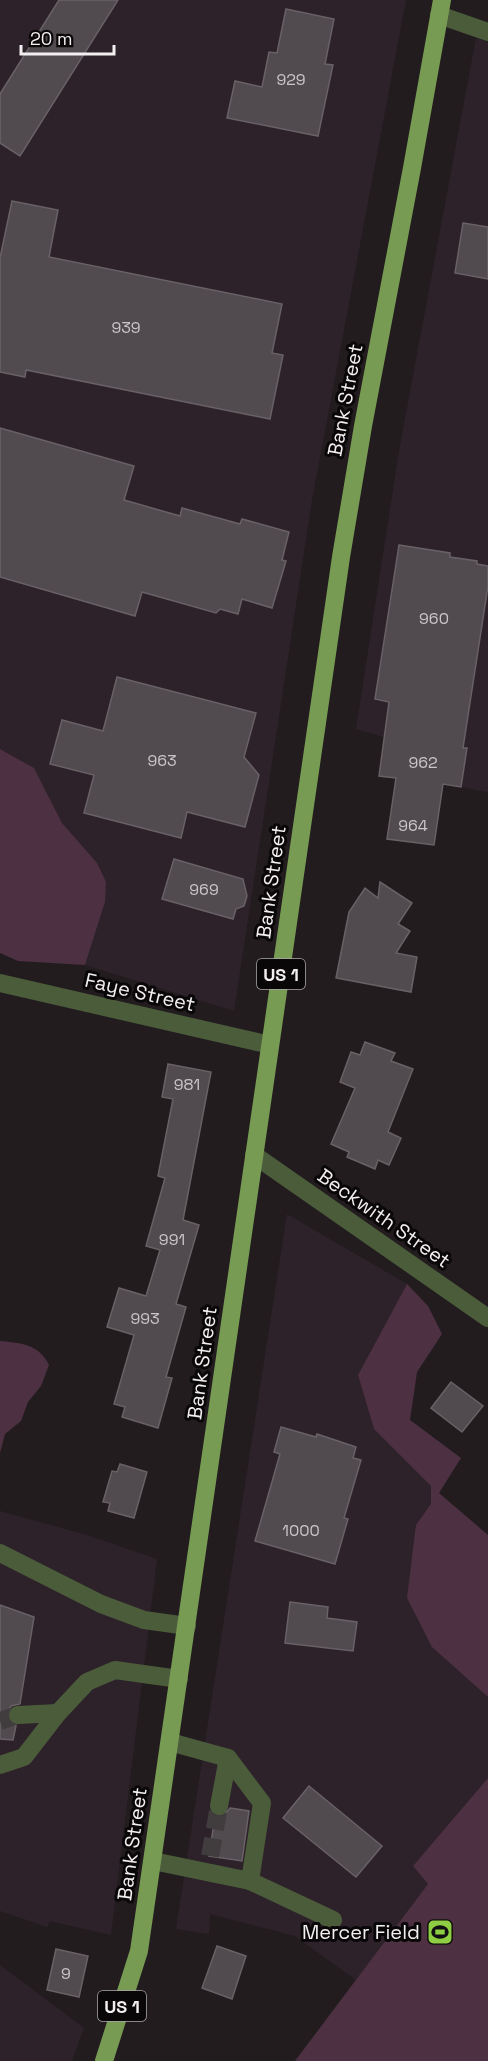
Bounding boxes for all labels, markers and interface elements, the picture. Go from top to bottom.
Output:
scale bar [21,18,114,56]
text: 20 m [30,27,73,50]
house number: 929 [276,69,306,90]
house number: 939 [111,317,141,338]
street label: Bank Street [321,342,369,458]
house number: 960 [419,608,449,629]
house number: 963 [147,750,177,771]
house number: 962 [408,752,438,773]
house number: 964 [398,815,428,836]
street label: Bank Street [250,824,292,940]
house number: 969 [189,879,219,900]
road number: US 1 [257,959,305,989]
street label: Faye Street [82,967,198,1017]
house number: 981 [174,1074,200,1095]
street label: Beckwith Street [312,1162,456,1274]
house number: 991 [159,1229,185,1250]
street label: Bank Street [181,1305,223,1421]
house number: 993 [130,1308,160,1329]
house number: 1000 [282,1520,320,1541]
street label: Bank Street [111,1786,153,1902]
sports icon: Mercer Field [425,1917,455,1947]
place label: Mercer Field [302,1919,420,1945]
house number: 9 [61,1963,71,1984]
road number: US 1 [98,1991,146,2021]

